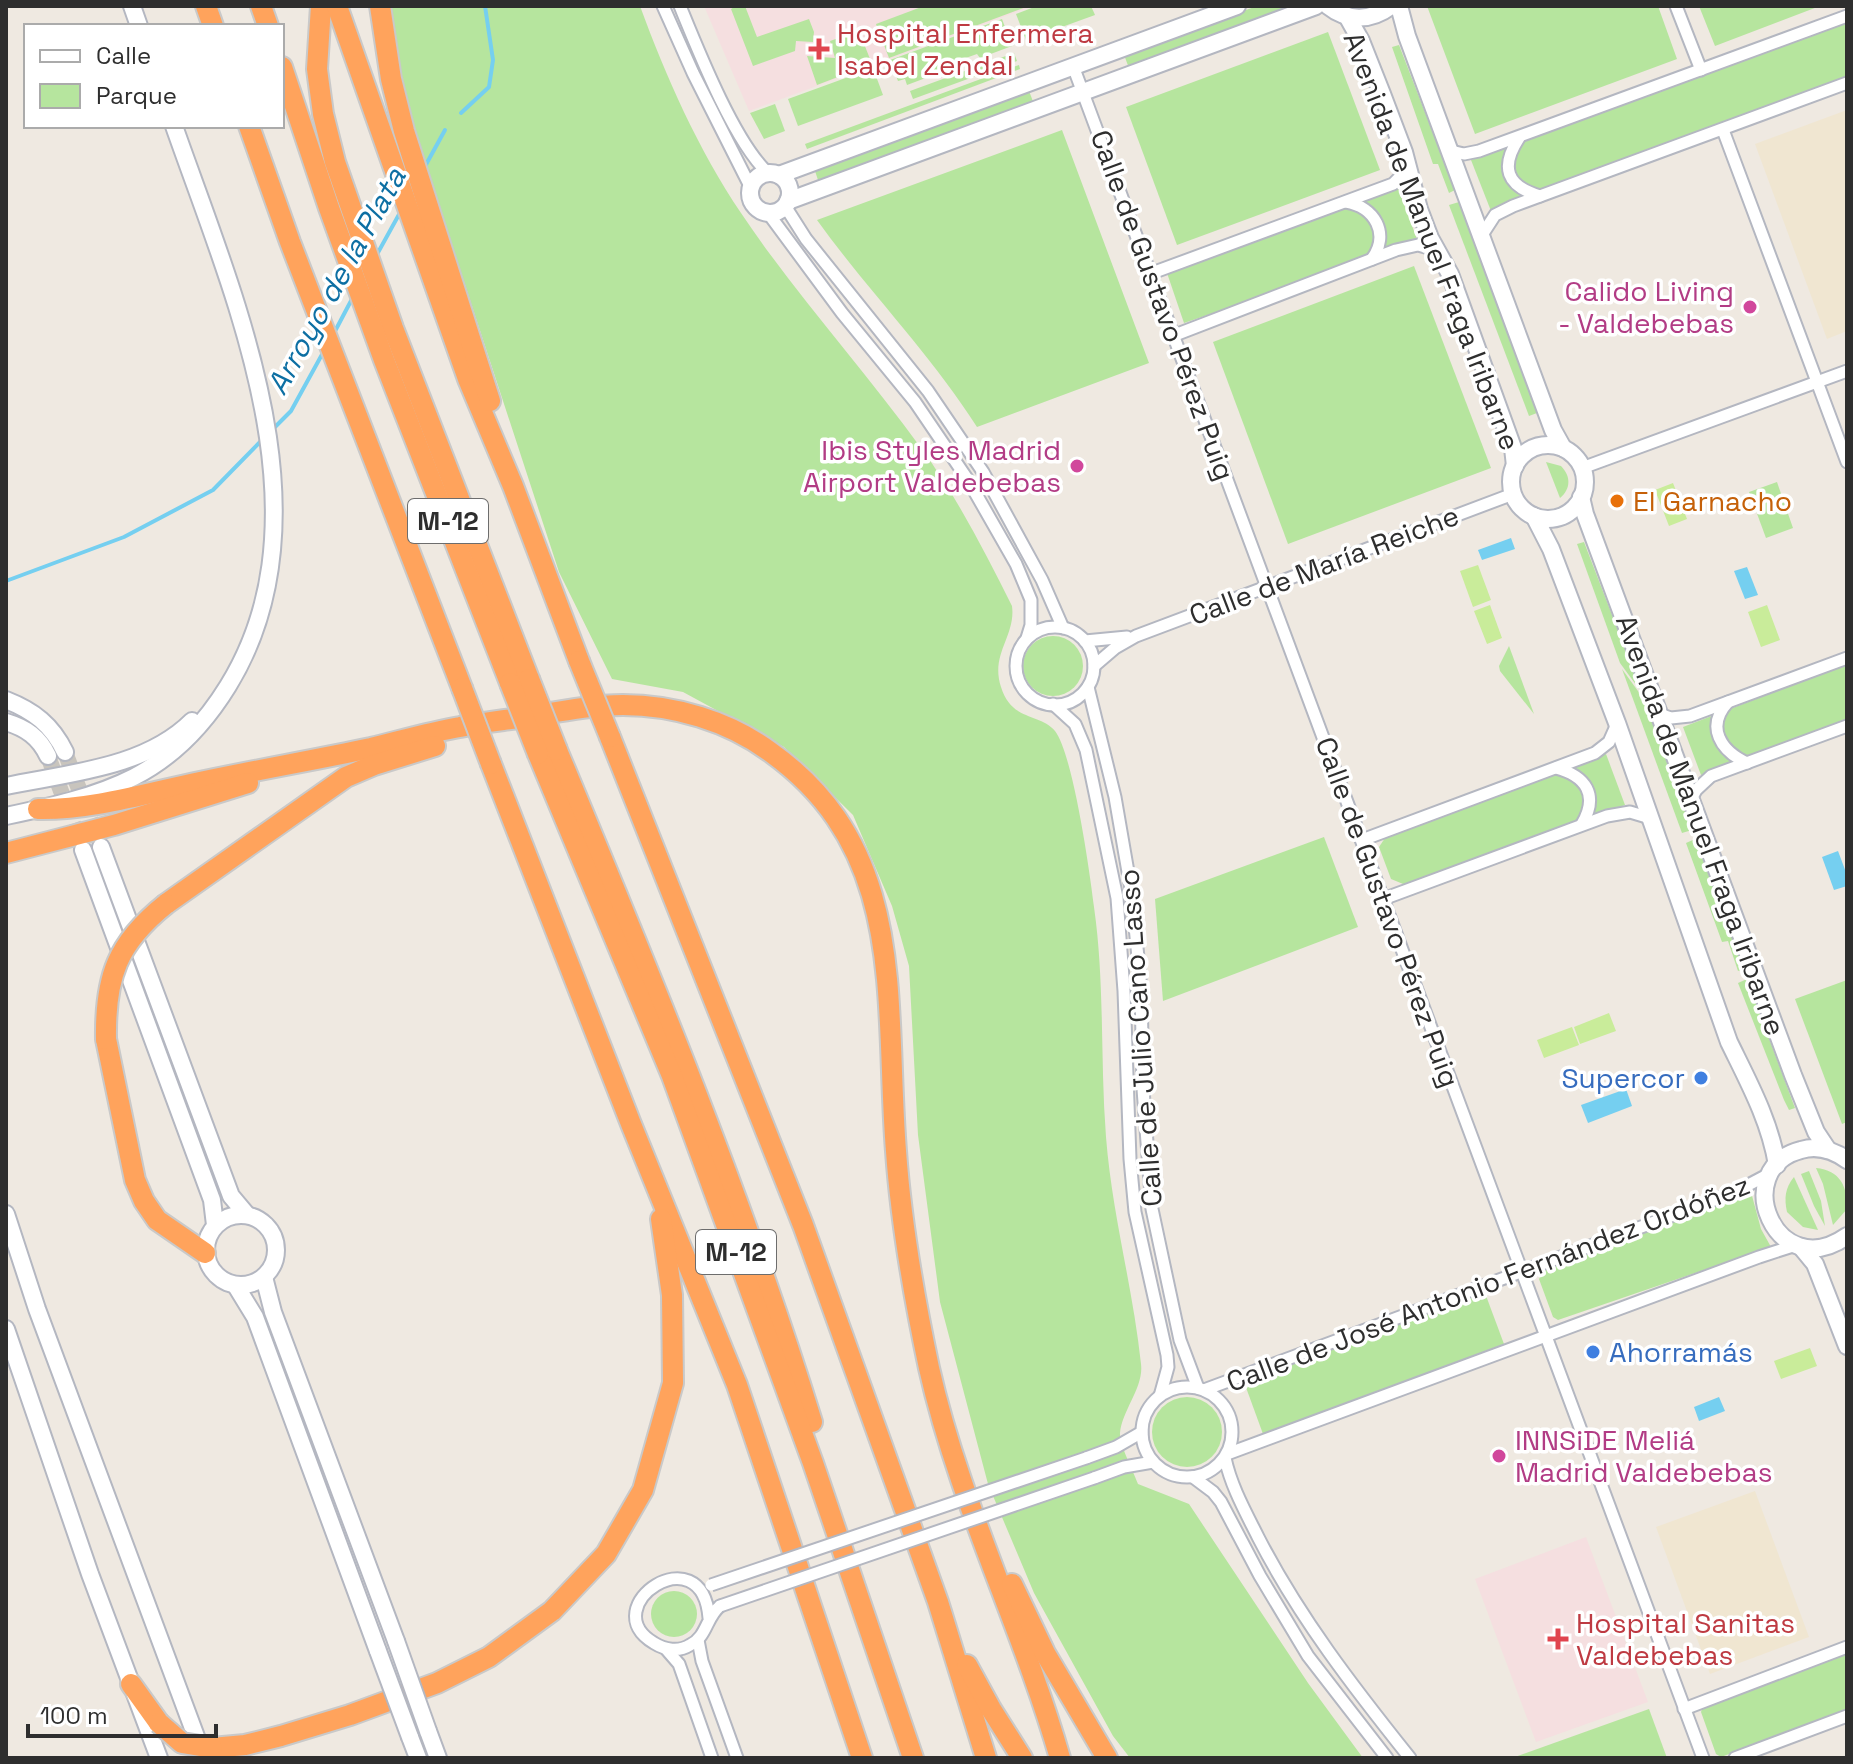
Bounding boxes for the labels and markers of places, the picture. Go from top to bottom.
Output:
place label: Hospital Enfermera Isabel Zendal [837,15,1094,83]
marker: Hospital Enfermera Isabel Zendal [808,38,830,60]
place label: Calido Living - Valdebebas [1558,273,1734,341]
marker: Calido Living - Valdebebas [1741,298,1759,316]
place label: Ibis Styles Madrid Airport Valdebebas [803,432,1061,500]
marker: Ibis Styles Madrid Airport Valdebebas [1068,457,1086,475]
place label: El Garnacho [1633,483,1792,519]
marker: El Garnacho [1608,492,1626,510]
place label: Supercor [1561,1060,1685,1096]
marker: Supercor [1692,1069,1710,1087]
place label: Ahorramás [1609,1334,1753,1370]
marker: Ahorramás [1584,1343,1602,1361]
place label: INNSiDE Meliá Madrid Valdebebas [1515,1422,1773,1490]
marker: INNSiDE Meliá Madrid Valdebebas [1490,1447,1508,1465]
place label: Hospital Sanitas Valdebebas [1576,1605,1795,1673]
marker: Hospital Sanitas Valdebebas [1547,1628,1569,1650]

